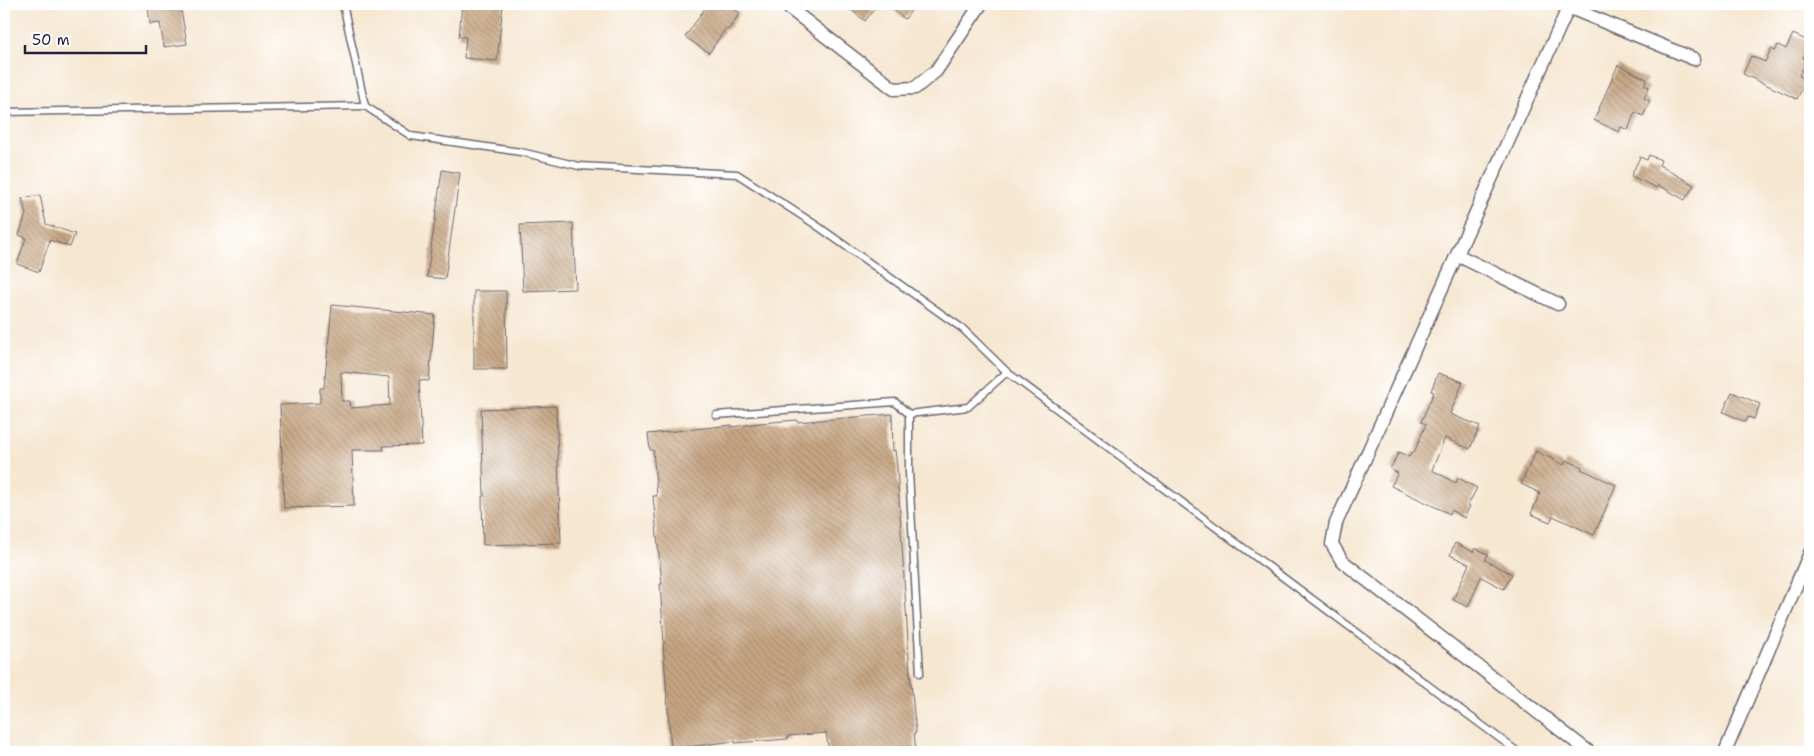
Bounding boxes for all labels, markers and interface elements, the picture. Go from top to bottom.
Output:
scale bar [25,22,146,54]
text: 50 m [32,30,70,50]

